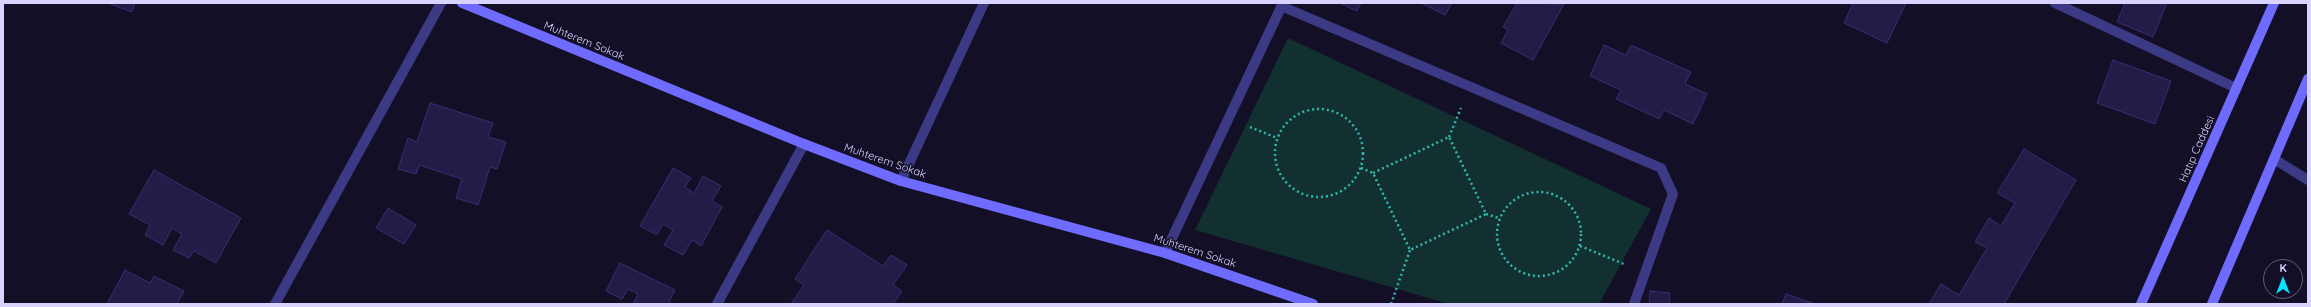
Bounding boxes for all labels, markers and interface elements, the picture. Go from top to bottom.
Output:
street label: Muhterem Sokak [542,19,626,63]
street label: Hatıp Caddesi [2176,114,2218,184]
street label: Muhterem Sokak [842,141,928,181]
street label: Muhterem Sokak [1152,231,1238,271]
north arrow [2263,259,2303,299]
text: K [2279,261,2287,275]

